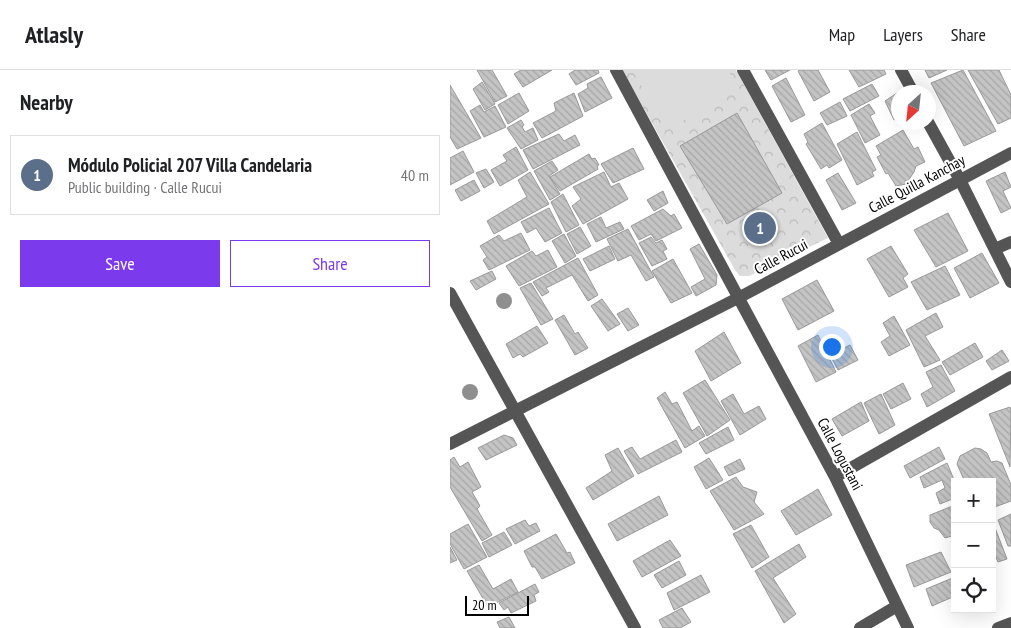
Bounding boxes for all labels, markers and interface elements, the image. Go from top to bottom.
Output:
text: Atlasly [25,19,83,50]
text: Map [829,23,855,46]
text: Layers [883,23,923,46]
text: Share [951,23,986,46]
north arrow [891,85,936,130]
text: Nearby [20,89,73,116]
street label: Calle Quilla Kanchay [865,150,969,217]
text: Módulo Policial 207 Villa Candelaria [68,153,312,177]
text: 1 [33,165,41,185]
text: 40 m [401,165,429,185]
text: Public building · Calle Rucui [68,177,222,197]
pin: 1 [744,209,776,247]
street label: Calle Rucui [751,235,811,279]
button: Save [20,240,220,287]
button: Share [230,240,430,287]
your location [819,334,845,360]
street label: Calle Logustani [813,414,867,493]
map controls [951,478,996,613]
button: + [951,478,996,523]
button: − [951,523,996,568]
button: locate [951,568,996,613]
scale bar [465,593,529,616]
text: 20 m [472,596,497,614]

